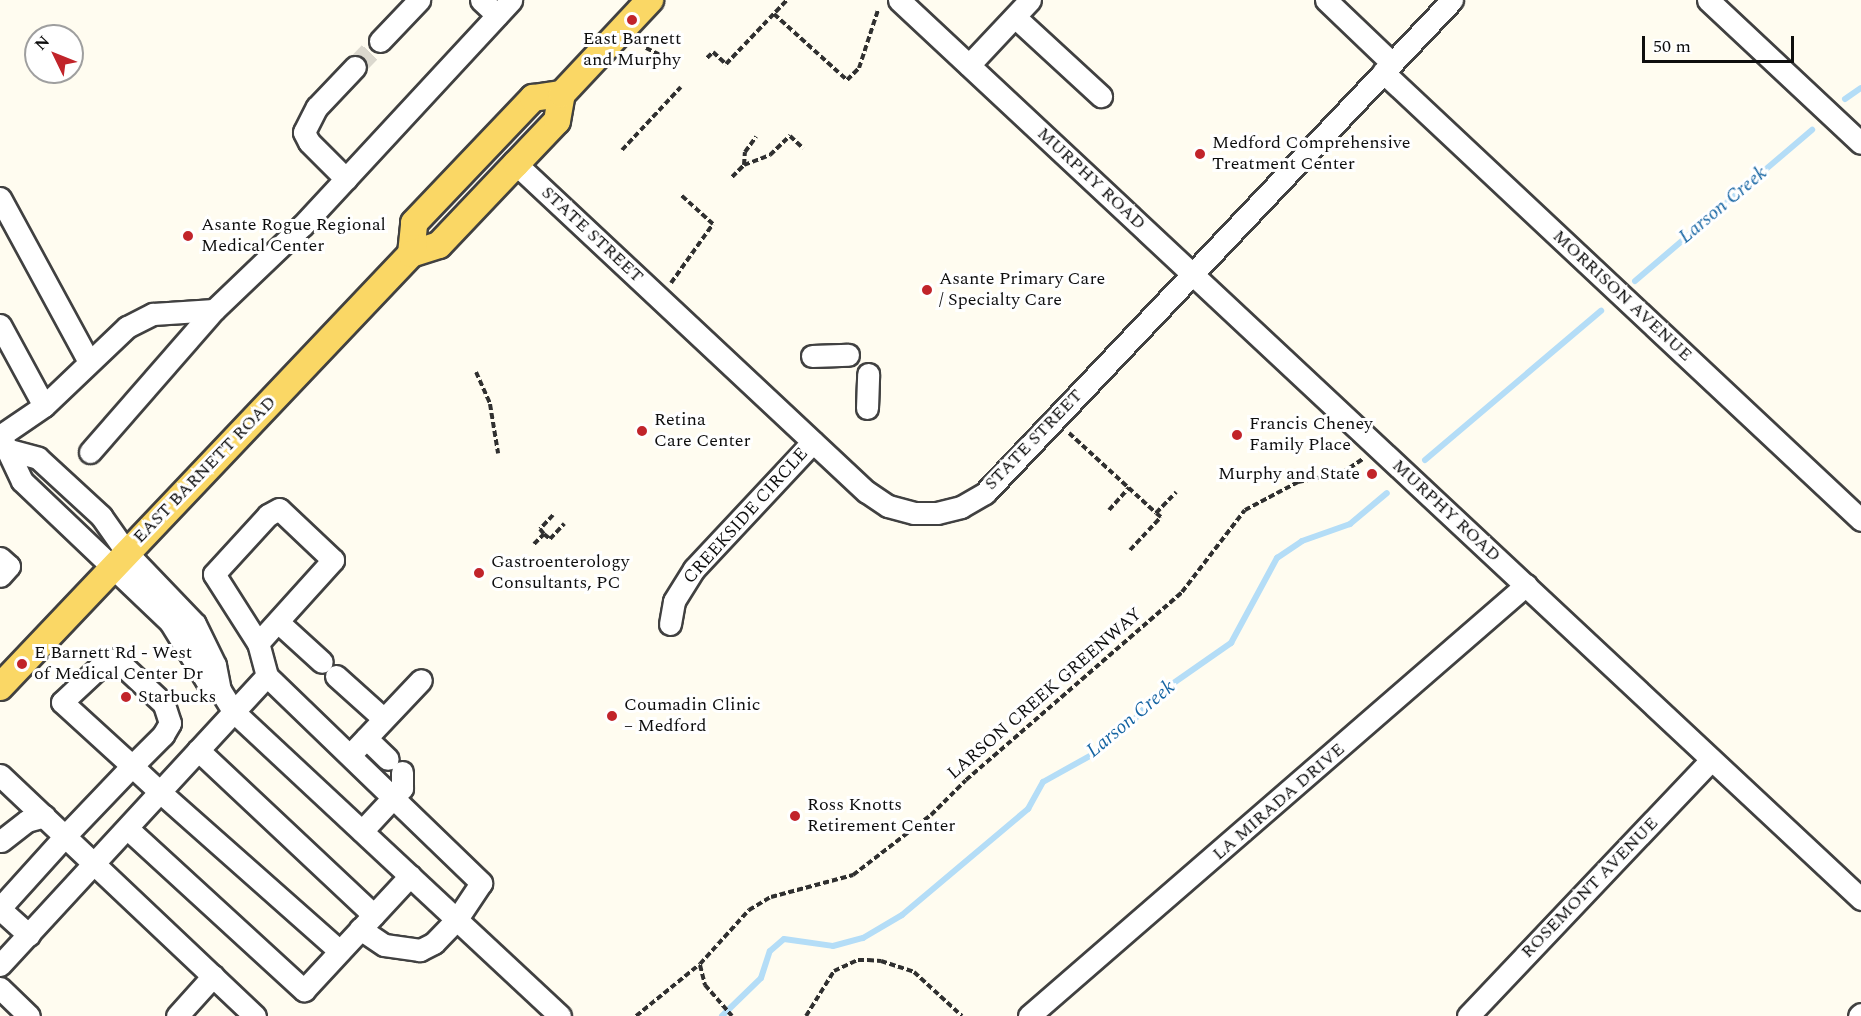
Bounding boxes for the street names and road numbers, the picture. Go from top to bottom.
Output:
street label: MURPHY ROAD [1032,123,1150,235]
street label: STATE STREET [536,182,648,288]
street label: MORRISON AVENUE [1548,226,1696,366]
street label: STATE STREET [980,385,1088,495]
street label: EAST BARNETT ROAD [129,392,281,548]
street label: CREEKSIDE CIRCLE [679,443,813,589]
street label: MURPHY ROAD [1387,455,1505,567]
street label: LARSON CREEK GREENWAY [943,604,1147,784]
street label: LA MIRADA DRIVE [1209,739,1349,865]
street label: ROSEMONT AVENUE [1517,813,1663,963]

